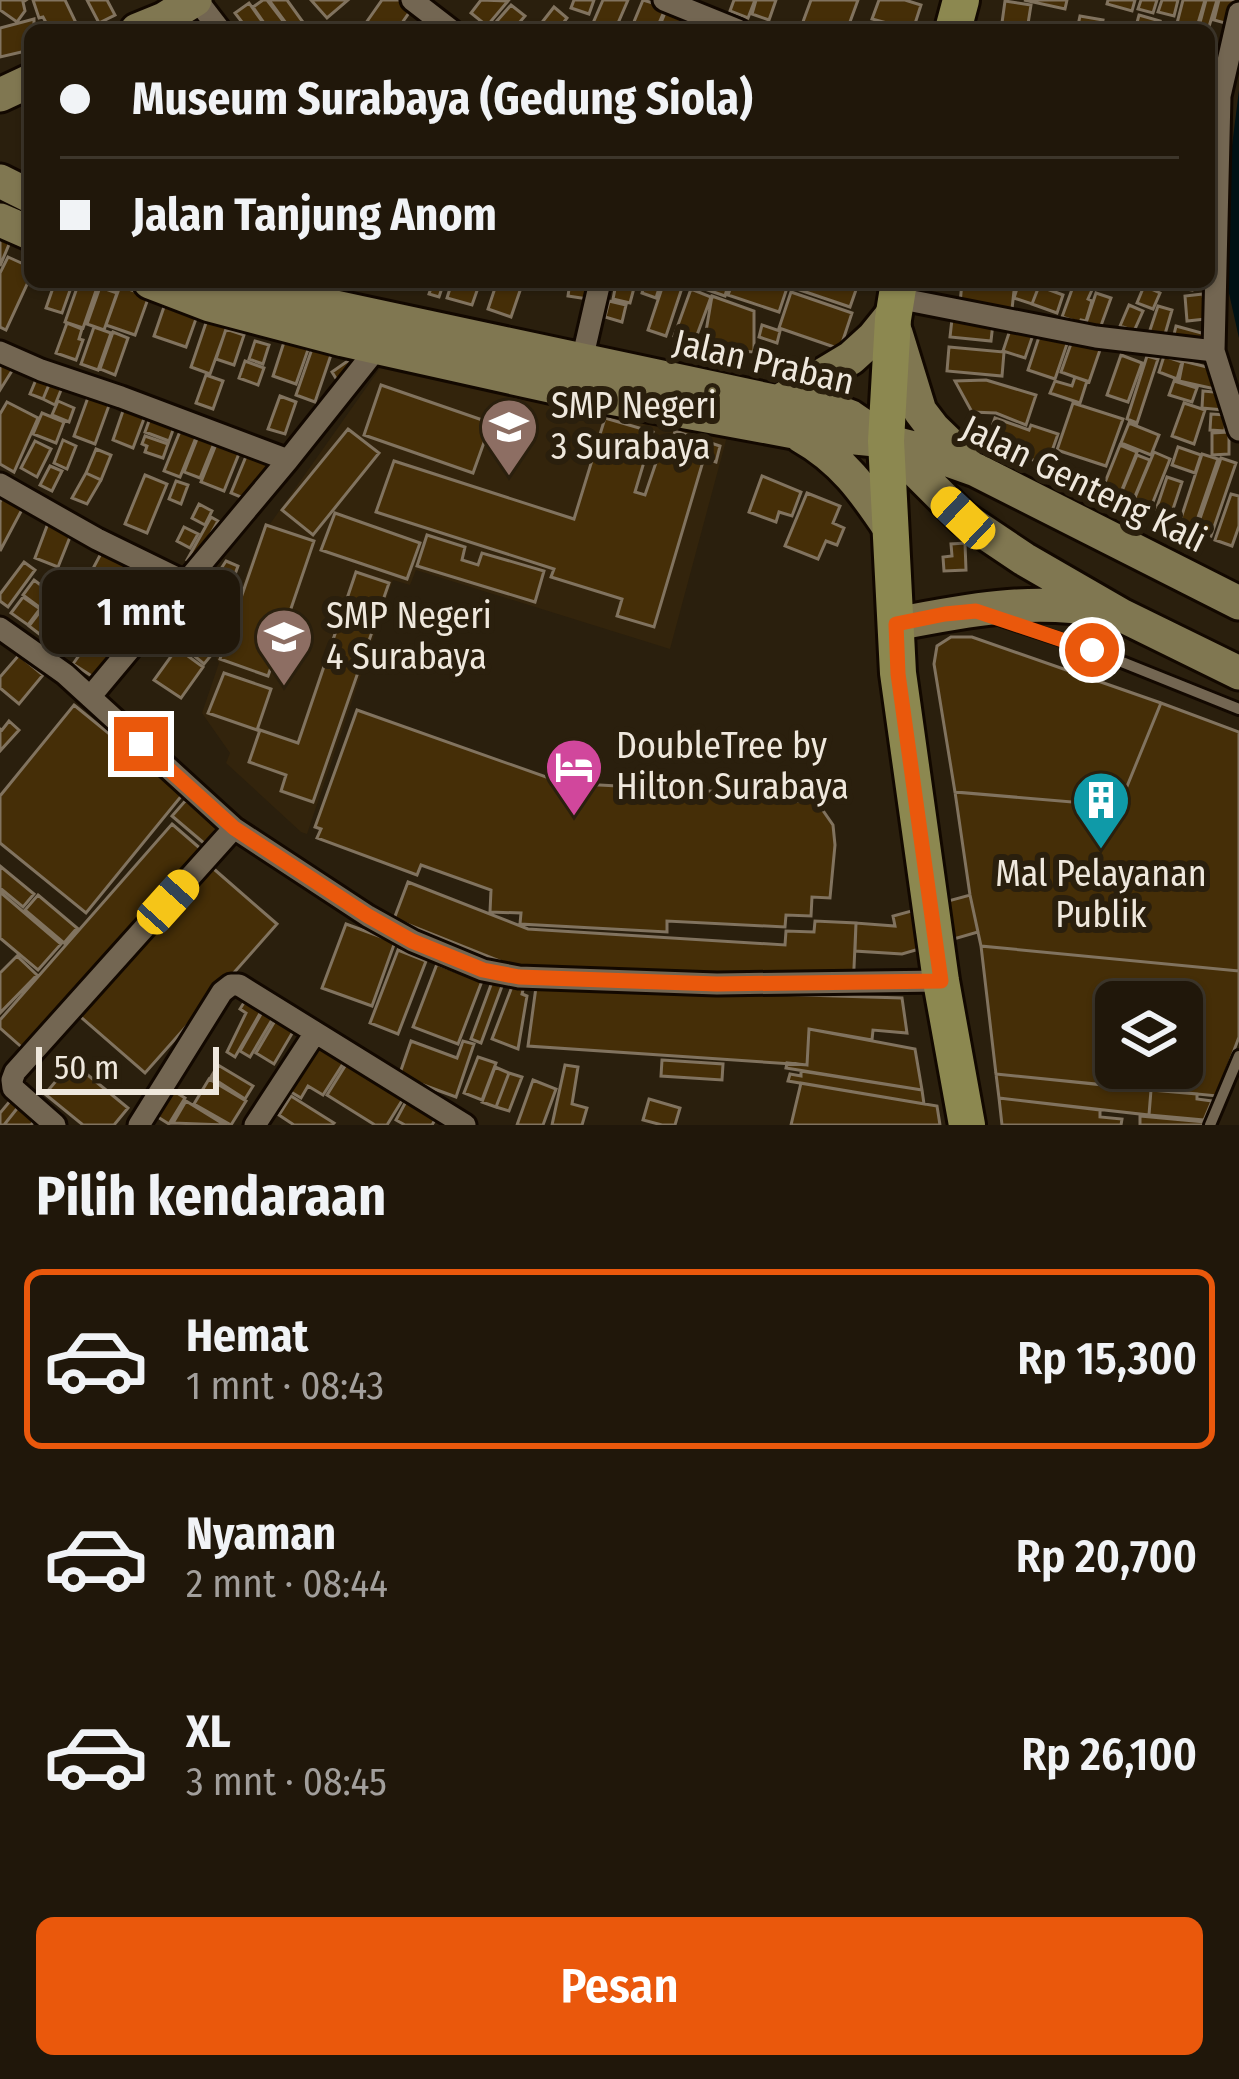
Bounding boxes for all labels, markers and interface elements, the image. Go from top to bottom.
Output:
text: Museum Surabaya (Gedung Siola) [132,72,753,126]
text: Jalan Tanjung Anom [132,188,497,242]
street label: Jalan Praban [669,320,859,404]
place label: SMP Negeri 3 Surabaya [551,384,717,469]
school or university icon: SMP Negeri 3 Surabaya [478,396,540,478]
street label: Jalan Genteng Kali [954,406,1214,562]
car [924,480,1002,556]
callout: 1 mnt [42,570,240,654]
text: 1 mnt [97,589,185,635]
place label: SMP Negeri 4 Surabaya [326,594,492,679]
school or university icon: SMP Negeri 4 Surabaya [253,606,315,688]
route start [1065,623,1119,677]
route end [114,717,168,771]
place label: DoubleTree by Hilton Surabaya [616,724,849,809]
hotel icon: DoubleTree by Hilton Surabaya [543,736,605,818]
building icon: Mal Pelayanan Publik [1070,769,1132,851]
place label: Mal Pelayanan Publik [995,852,1207,937]
car [131,863,205,941]
map controls [1095,981,1203,1089]
button: layers [1095,981,1203,1089]
scale bar [36,1041,219,1094]
text: 50 m [54,1048,119,1088]
text: Pilih kendaraan [36,1165,386,1229]
icon: car [42,1305,150,1413]
text: Hemat [186,1309,308,1363]
text: Rp 15,300 [1017,1332,1197,1386]
text: 1 mnt · 08:43 [186,1363,384,1409]
icon: car [42,1503,150,1611]
text: Nyaman [186,1507,336,1561]
text: Rp 20,700 [1016,1530,1197,1584]
text: 2 mnt · 08:44 [186,1561,388,1607]
icon: car [42,1701,150,1809]
text: XL [186,1705,231,1759]
text: Rp 26,100 [1021,1728,1197,1782]
text: 3 mnt · 08:45 [186,1759,387,1805]
button: Pesan [36,1917,1203,2055]

